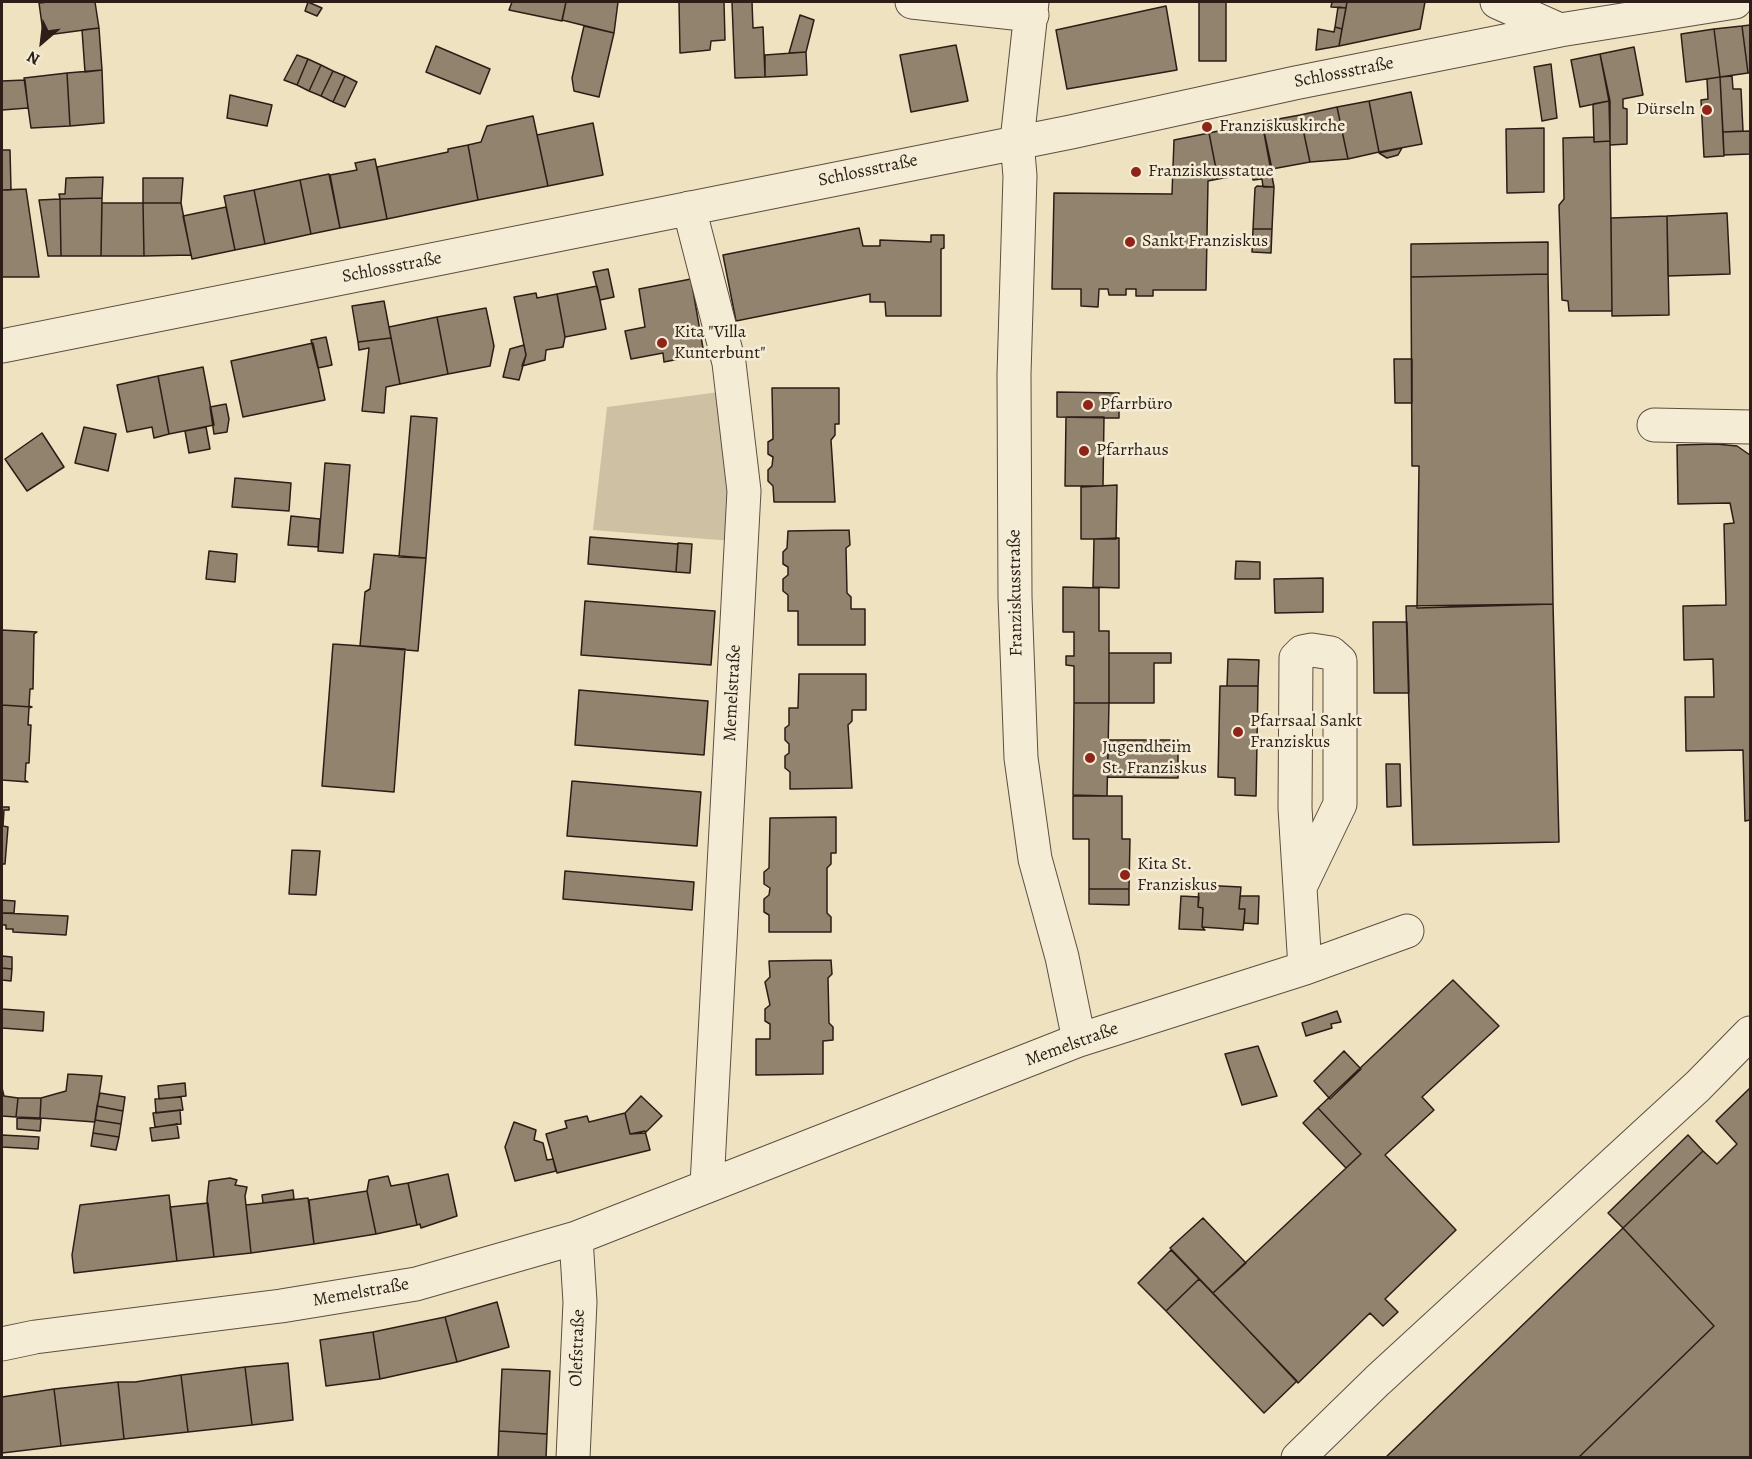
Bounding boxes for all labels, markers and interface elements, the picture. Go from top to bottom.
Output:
north arrow [12,12,72,72]
text: N [23,45,44,70]
street label: Schlossstraße [1292,53,1396,93]
place label: Dürseln [1636,99,1695,121]
marker: Dürseln [1700,103,1714,117]
place label: Franziskuskirche [1219,116,1345,138]
marker: Franziskuskirche [1200,120,1214,134]
street label: Schlossstraße [816,150,920,192]
place label: Franziskusstatue [1148,161,1274,183]
marker: Franziskusstatue [1129,165,1143,179]
place label: Sankt Franziskus [1142,231,1268,253]
marker: Sankt Franziskus [1123,235,1137,249]
street label: Schlossstraße [340,248,444,288]
place label: Kita "Villa Kunterbunt" [674,322,765,364]
marker: Kita "Villa Kunterbunt" [655,336,669,350]
place label: Pfarrbüro [1100,394,1172,416]
marker: Pfarrbüro [1081,398,1095,412]
place label: Pfarrhaus [1096,440,1169,462]
marker: Pfarrhaus [1077,444,1091,458]
street label: Franziskusstraße [1004,529,1028,657]
street label: Memelstraße [720,644,746,742]
place label: Pfarrsaal Sankt Franziskus [1250,711,1362,754]
marker: Pfarrsaal Sankt Franziskus [1231,725,1245,739]
place label: Jugendheim St. Franziskus [1102,737,1207,780]
marker: Jugendheim St. Franziskus [1083,751,1097,765]
place label: Kita St. Franziskus [1137,854,1217,896]
marker: Kita St. Franziskus [1118,868,1132,882]
street label: Memelstraße [1023,1018,1121,1072]
street label: Memelstraße [311,1274,411,1312]
street label: Olefstraße [566,1309,590,1387]

